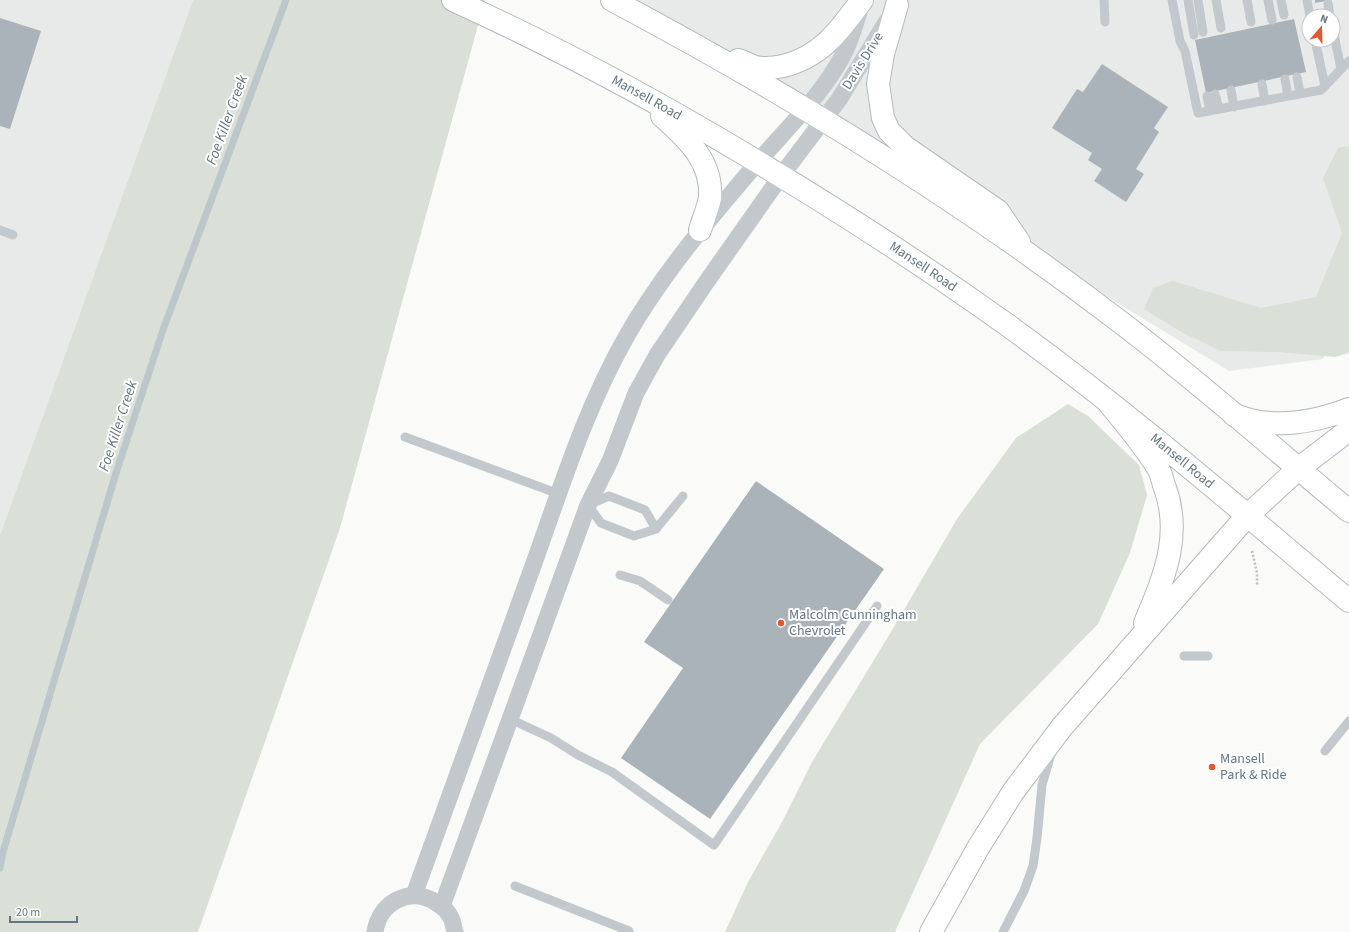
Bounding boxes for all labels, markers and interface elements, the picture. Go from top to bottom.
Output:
north arrow [1301,8,1341,48]
text: N [1318,11,1330,27]
street label: Davis Drive [837,28,889,94]
street label: Mansell Road [608,70,686,125]
water label: Foe Killer Creek [201,71,253,168]
street label: Mansell Road [885,237,961,297]
water label: Foe Killer Creek [93,377,143,474]
street label: Mansell Road [1146,429,1218,494]
place label: Malcolm Cunningham Chevrolet [789,605,917,641]
marker: Malcolm Cunningham Chevrolet [776,618,786,628]
place label: Mansell Park & Ride [1220,749,1286,785]
marker: Mansell Park & Ride [1207,762,1217,772]
scale bar [10,898,77,924]
text: 20 m [16,904,40,921]

